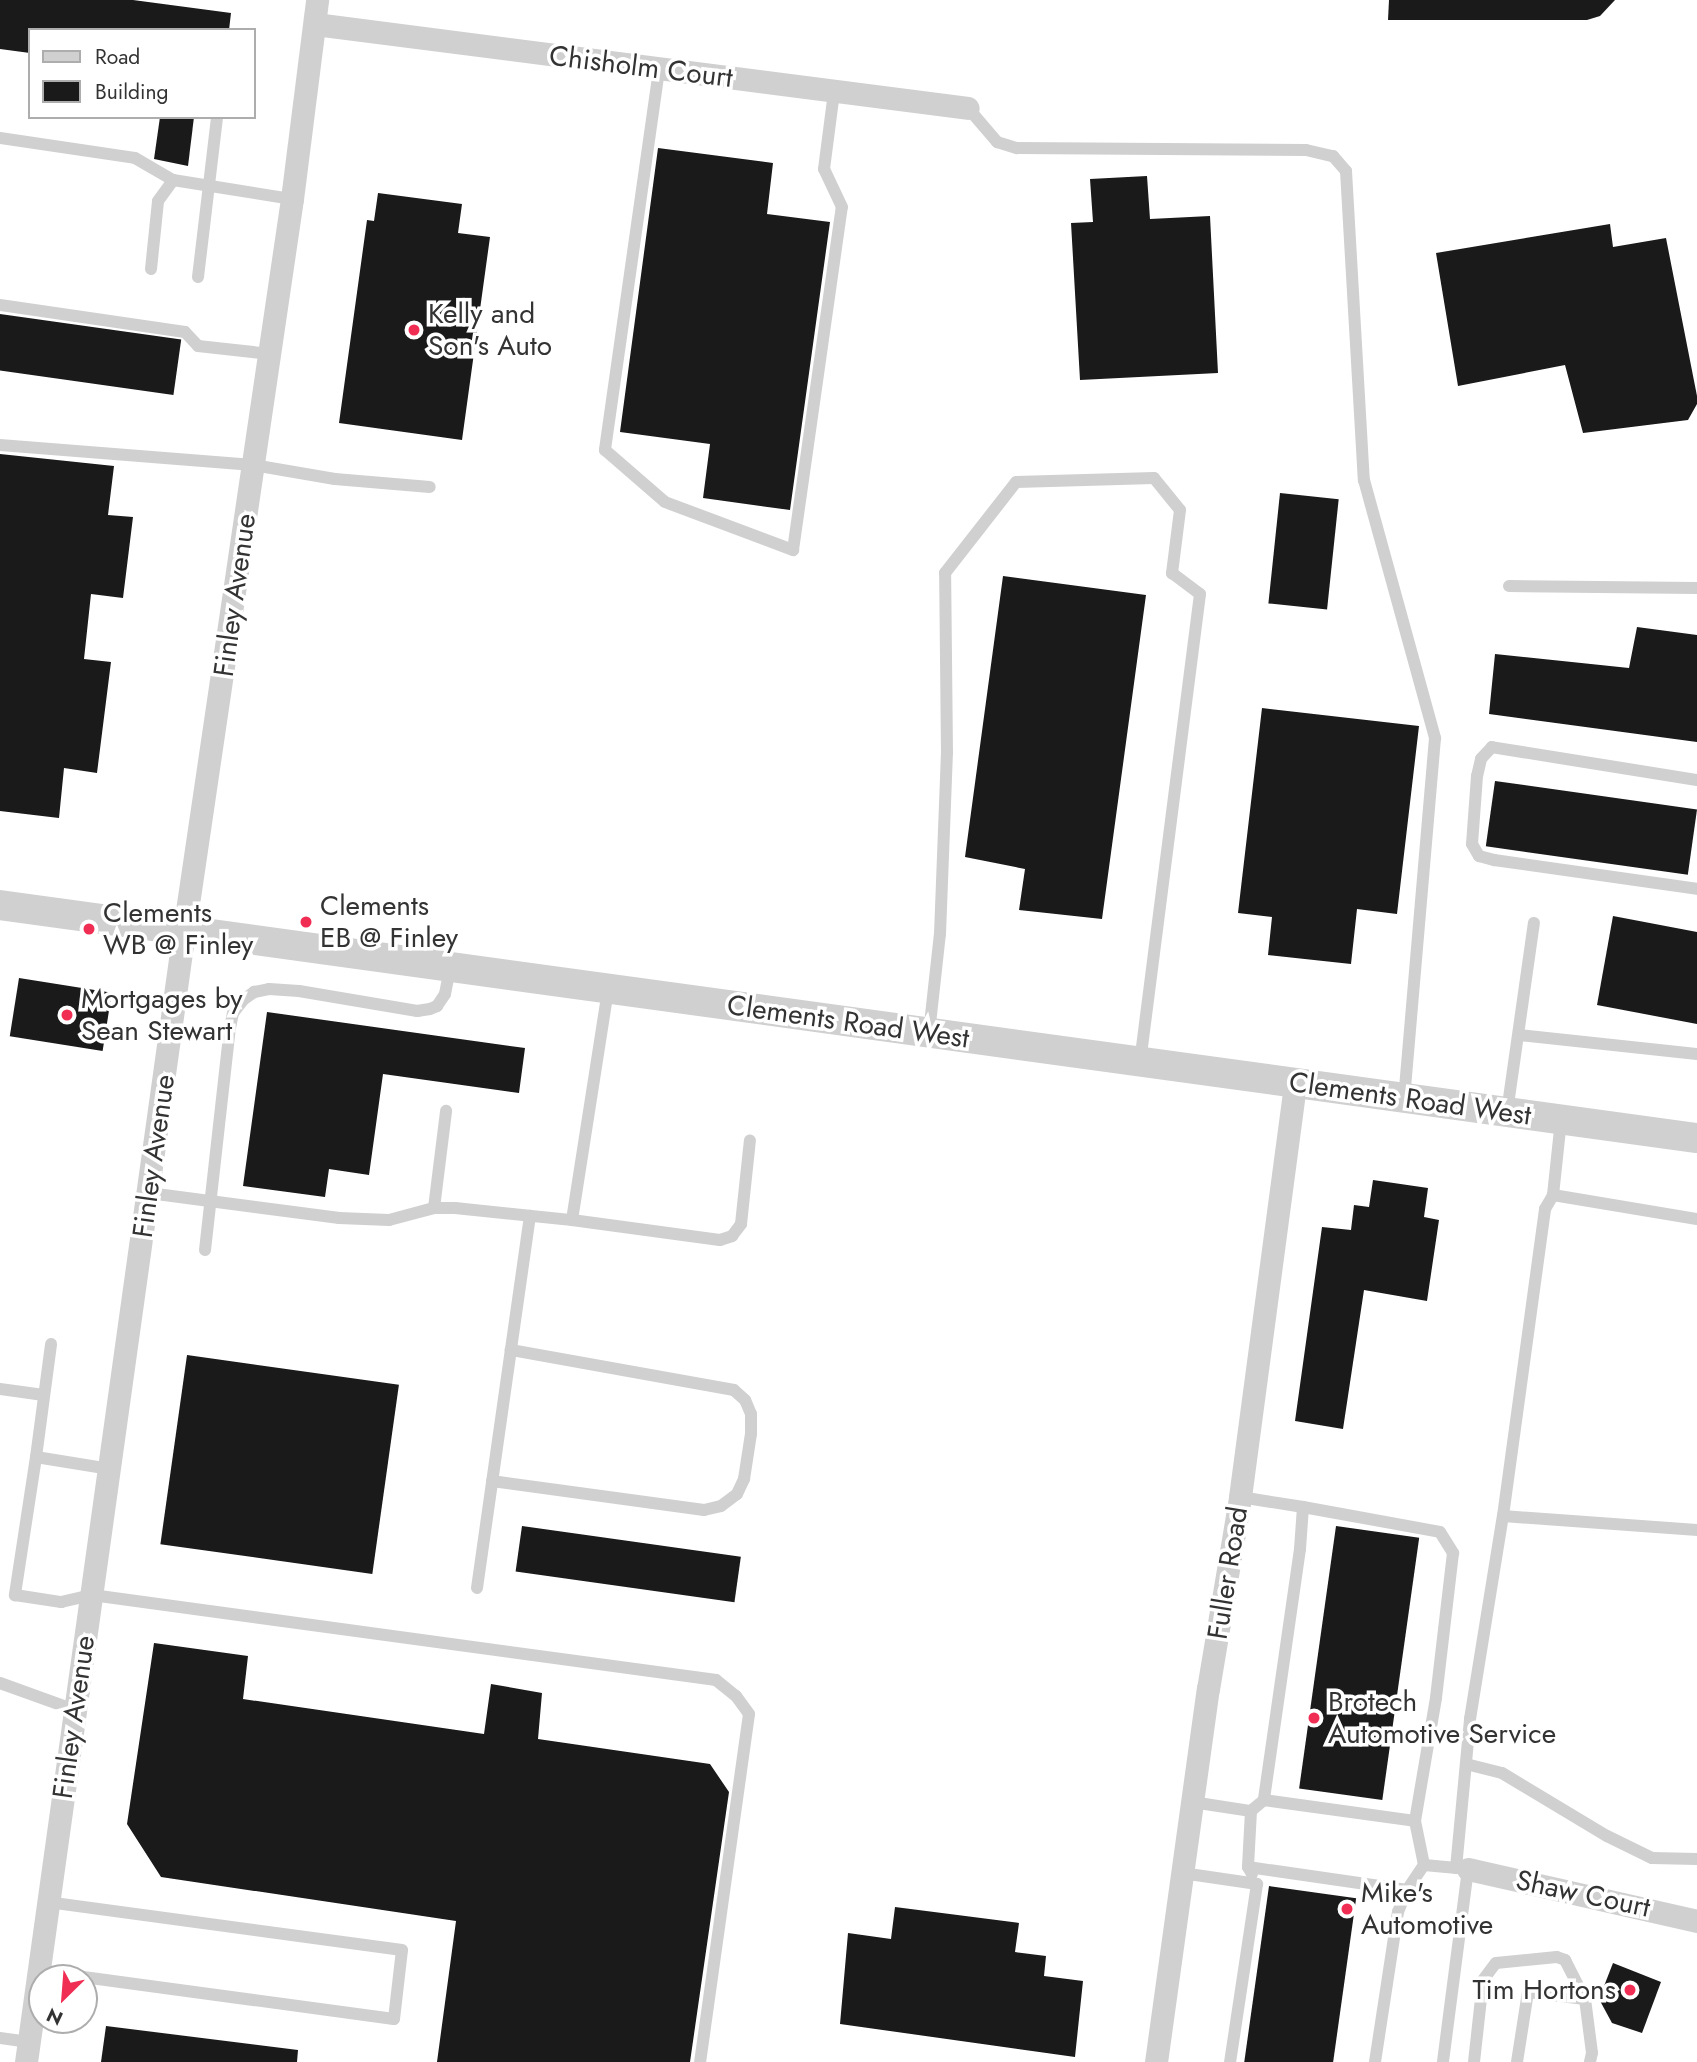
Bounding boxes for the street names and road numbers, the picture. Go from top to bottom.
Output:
street label: Chisholm Court [547,39,735,95]
street label: Finley Avenue [207,511,263,679]
street label: Clements Road West [725,988,971,1056]
street label: Clements Road West [1287,1065,1533,1133]
street label: Finley Avenue [126,1072,182,1240]
street label: Fuller Road [1201,1504,1255,1642]
street label: Finley Avenue [46,1633,102,1801]
street label: Shaw Court [1513,1863,1653,1925]

